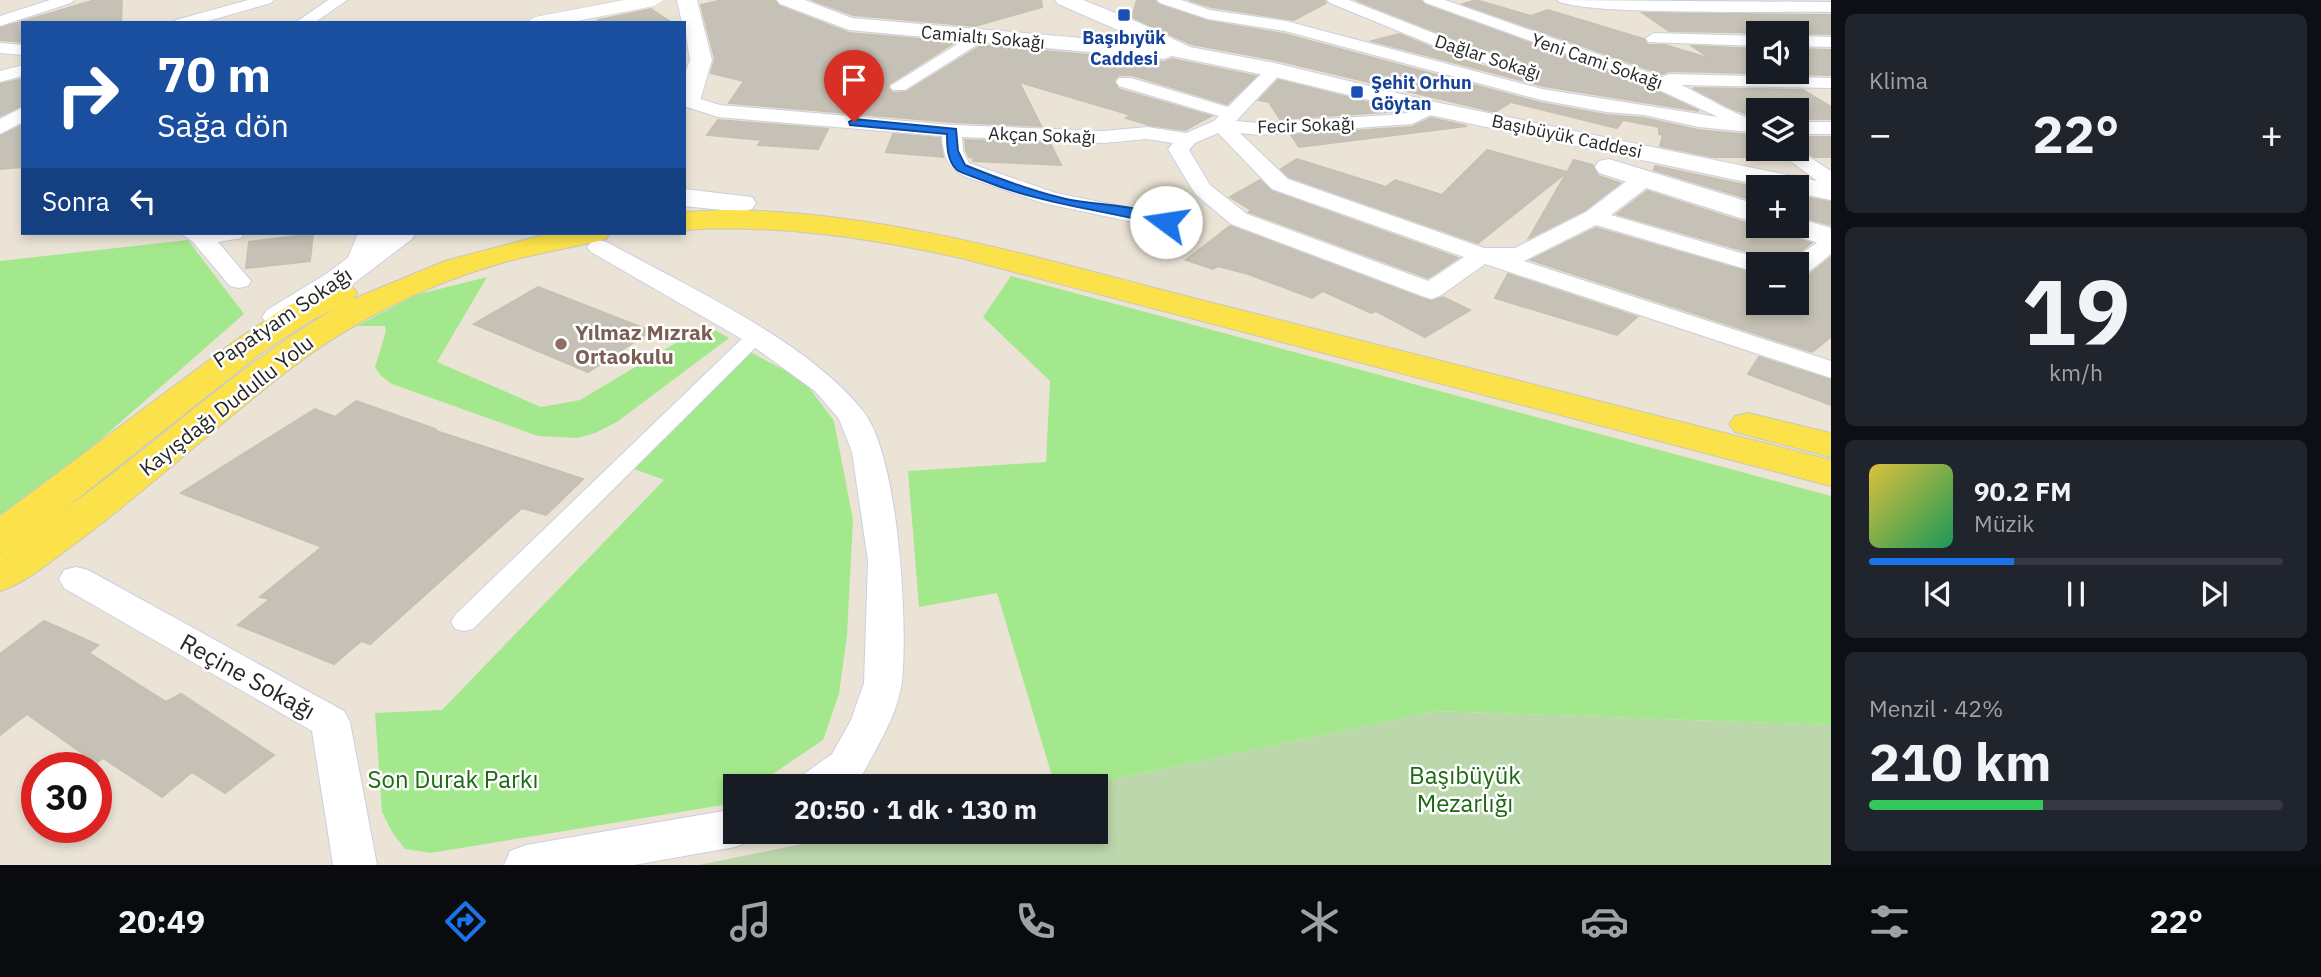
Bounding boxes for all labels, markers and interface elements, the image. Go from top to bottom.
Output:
marker: Başıbıyük Caddesi [1116,7,1132,23]
street label: Camialtı Sokağı [920,20,1046,54]
map controls [1746,21,1809,315]
button: sound [1746,21,1809,84]
place label: Başıbıyük Caddesi [1082,26,1166,70]
street label: Yeni Cami Sokağı [1528,28,1666,94]
street label: Dağlar Sokağı [1432,29,1544,85]
text: 70 m [157,42,271,105]
icon: right [42,49,133,140]
pin [824,50,884,122]
icon: arrive [835,61,873,99]
text: Klima [1869,65,1928,95]
place label: Şehit Orhun Göytan [1371,71,1472,115]
marker: Şehit Orhun Göytan [1349,84,1365,100]
button: layers [1746,98,1809,161]
text: 22° [2033,100,2119,167]
text: Sağa dön [157,104,289,146]
street label: Başıbüyük Caddesi [1490,109,1644,163]
text: − [1869,109,1892,158]
text: + [2260,109,2283,158]
street label: Fecir Sokağı [1257,112,1355,138]
street label: Akçan Sokağı [988,122,1096,148]
button: + [1746,175,1809,238]
icon: left [124,182,162,220]
text: Sonra [42,184,110,218]
position arrow [1129,185,1203,259]
button: − [1746,252,1809,315]
text: 19 [2021,252,2131,370]
street label: Papatyam Sokağı [207,260,357,374]
place label: Yılmaz Mızrak Ortaokulu [575,318,714,370]
street label: Kayışdağı Dudullu Yolu [133,328,319,482]
marker: Yılmaz Mızrak Ortaokulu [553,336,569,352]
text: km/h [2049,357,2103,387]
text: 90.2 FM [1974,474,2072,508]
text: Müzik [1974,508,2034,538]
icon: previous [1919,575,1957,613]
icon: pause [2057,575,2095,613]
icon: next [2195,575,2233,613]
street label: Reçine Sokağı [175,626,321,726]
text: Menzil · 42% [1869,693,2003,723]
text: 210 km [1869,728,2051,795]
speed limit sign: 30 [21,752,112,843]
park label: Başıbüyük Mezarlığı [1409,759,1521,819]
park label: Son Durak Parkı [368,763,538,795]
text: 20:50 · 1 dk · 130 m [794,792,1037,826]
icon: directions [441,897,490,946]
icon: music [726,897,775,946]
icon: phone [1011,897,1060,946]
icon: climate [1295,897,1344,946]
icon: car [1580,897,1629,946]
icon: filters [1865,897,1914,946]
text: 20:49 [118,900,205,942]
text: 22° [2150,900,2203,942]

